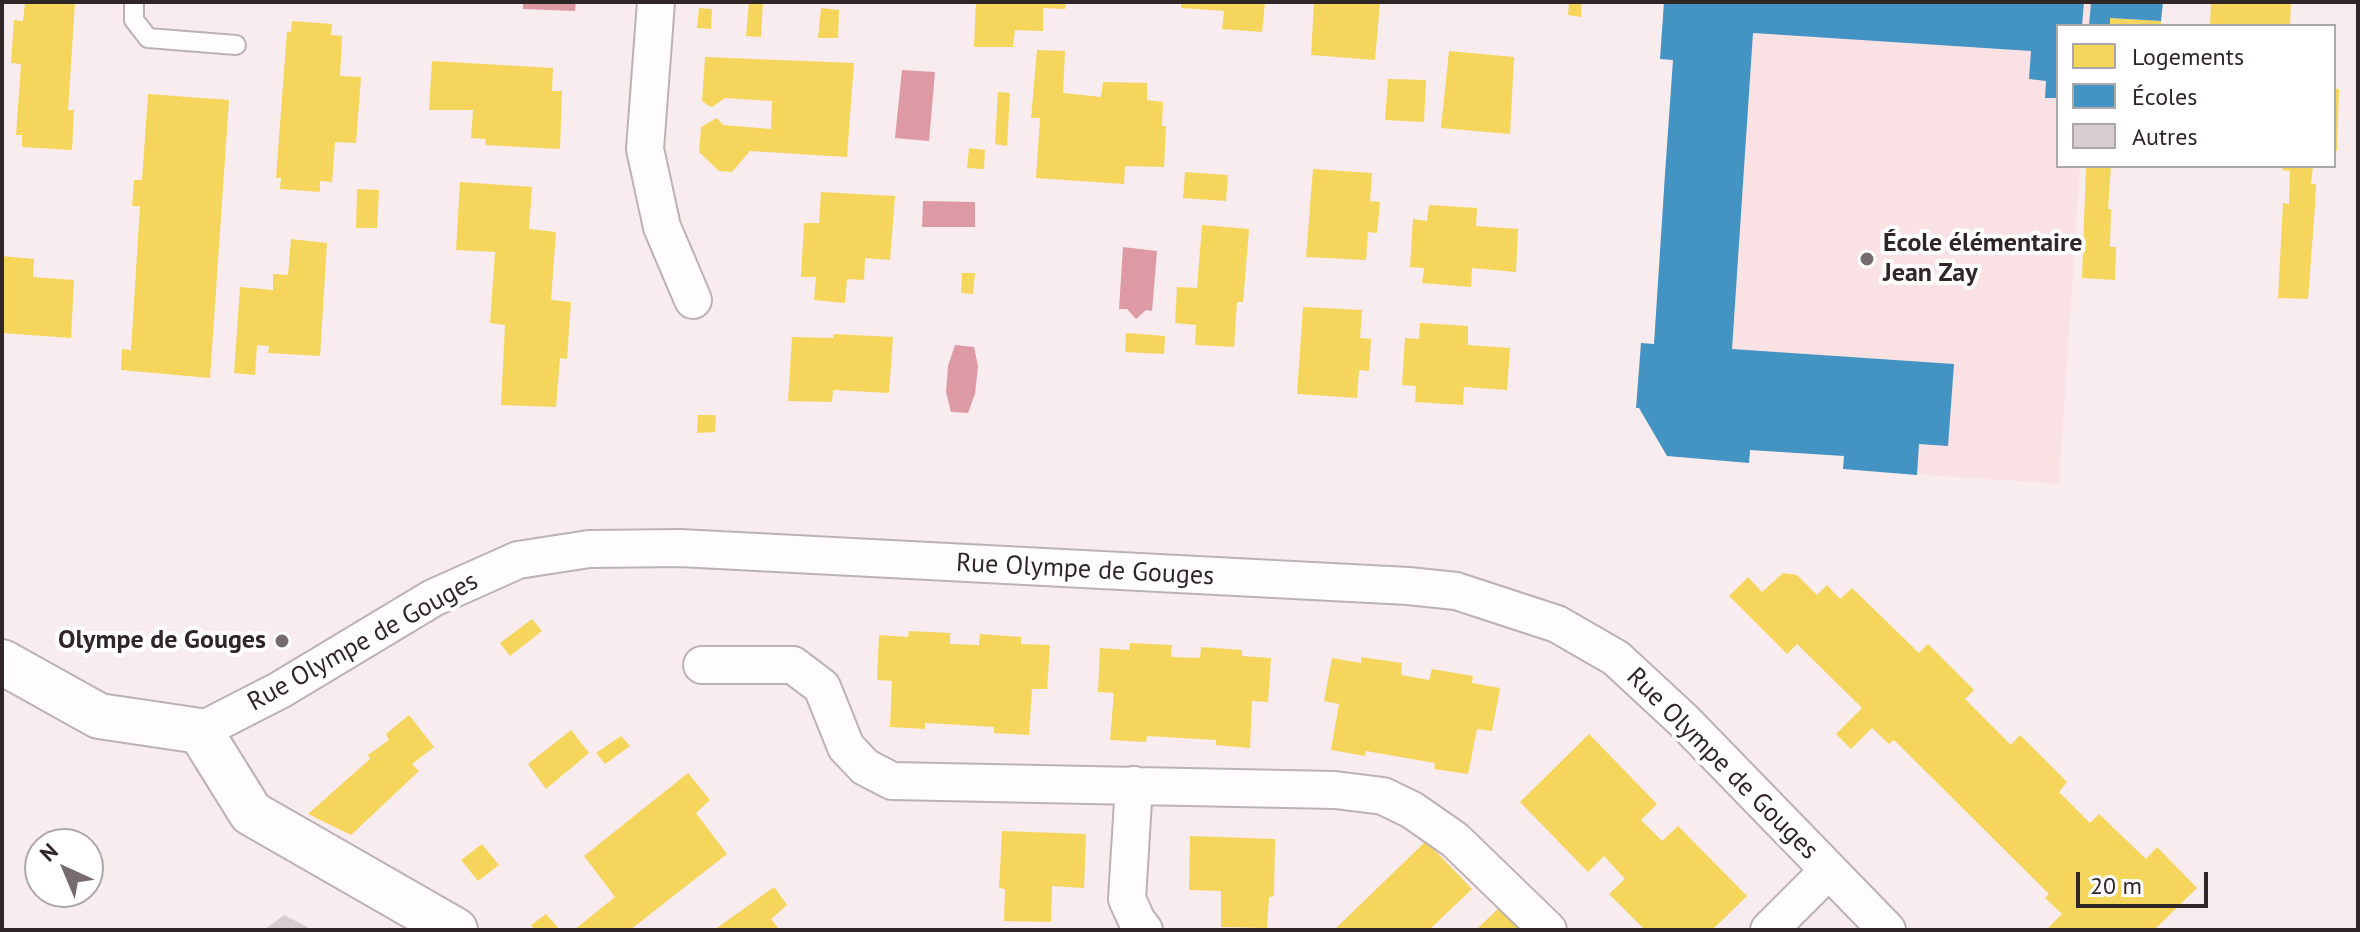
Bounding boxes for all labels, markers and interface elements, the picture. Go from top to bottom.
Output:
legend [2056,24,2336,168]
text: Logements [2132,41,2244,72]
text: Écoles [2132,81,2197,112]
text: Autres [2132,121,2198,152]
place label: École élémentaire Jean Zay [1883,228,2082,290]
marker: École élémentaire Jean Zay [1858,250,1876,268]
street label: Rue Olympe de Gouges [955,548,1215,592]
street label: Rue Olympe de Gouges [242,566,484,718]
place label: Olympe de Gouges [58,625,266,657]
marker: Olympe de Gouges [273,632,291,650]
street label: Rue Olympe de Gouges [1620,662,1824,866]
north arrow [24,828,104,908]
text: N [34,837,64,867]
scale bar [2080,856,2212,906]
text: 20 m [2090,870,2142,901]

